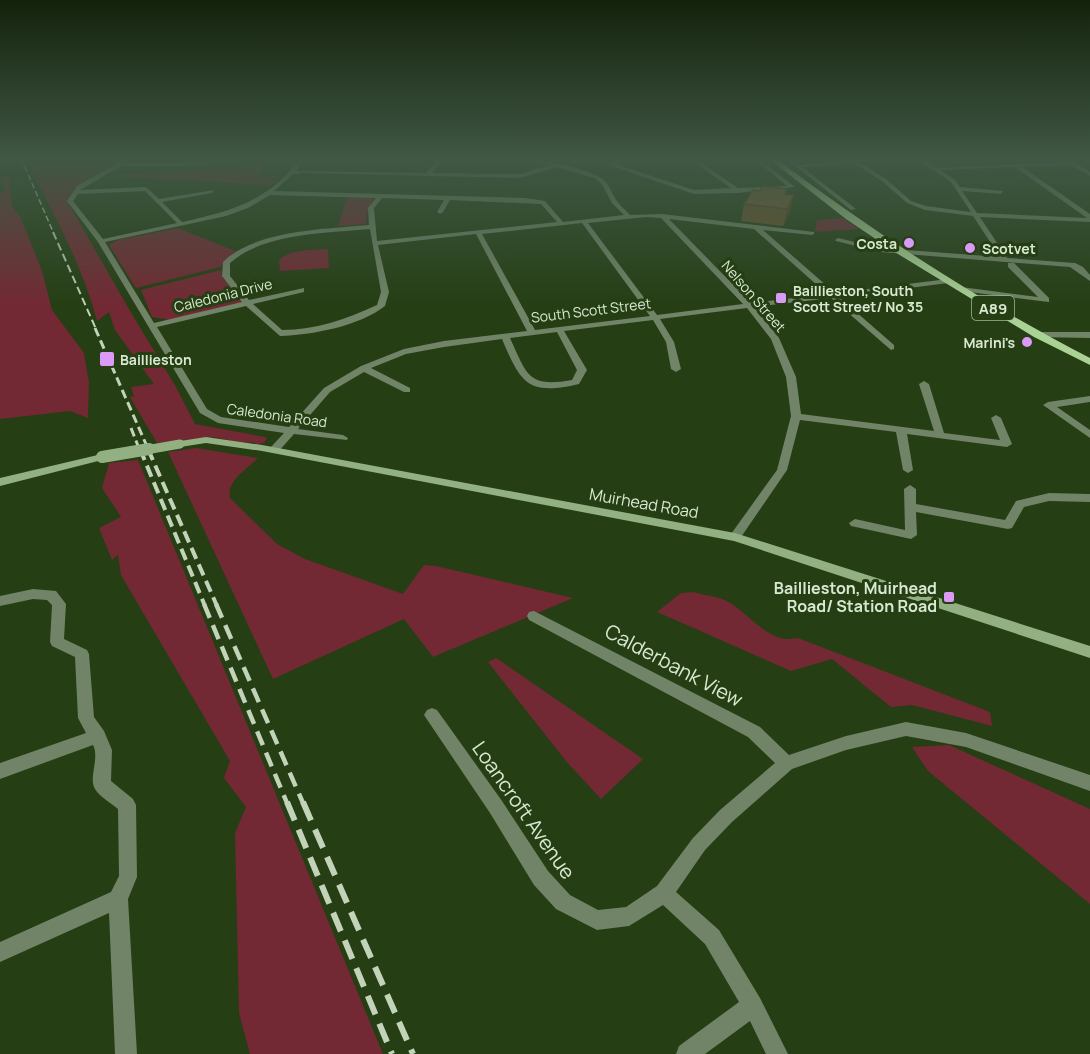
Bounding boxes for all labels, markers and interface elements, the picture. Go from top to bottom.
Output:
place label: Costa [856,234,897,253]
marker: Costa [902,236,916,250]
place label: Scotvet [982,239,1036,258]
marker: Scotvet [963,241,977,255]
street label: Nelson Street [718,256,791,336]
street label: Caledonia Drive [172,274,274,316]
place label: Baillieston, South Scott Street/ No 35 [793,281,923,316]
marker: Baillieston, South Scott Street/ No 35 [774,291,788,305]
street label: South Scott Street [530,293,652,327]
road number: A89 [972,296,1014,320]
place label: Marini's [963,333,1015,352]
marker: Marini's [1020,335,1034,349]
marker: Baillieston [98,350,116,368]
place label: Baillieston [120,350,192,369]
street label: Caledonia Road [226,399,328,431]
street label: Muirhead Road [588,483,700,523]
place label: Baillieston, Muirhead Road/ Station Road [774,577,937,617]
marker: Baillieston, Muirhead Road/ Station Road [942,590,956,604]
street label: Calderbank View [600,617,748,713]
street label: Loancroft Avenue [466,736,582,884]

